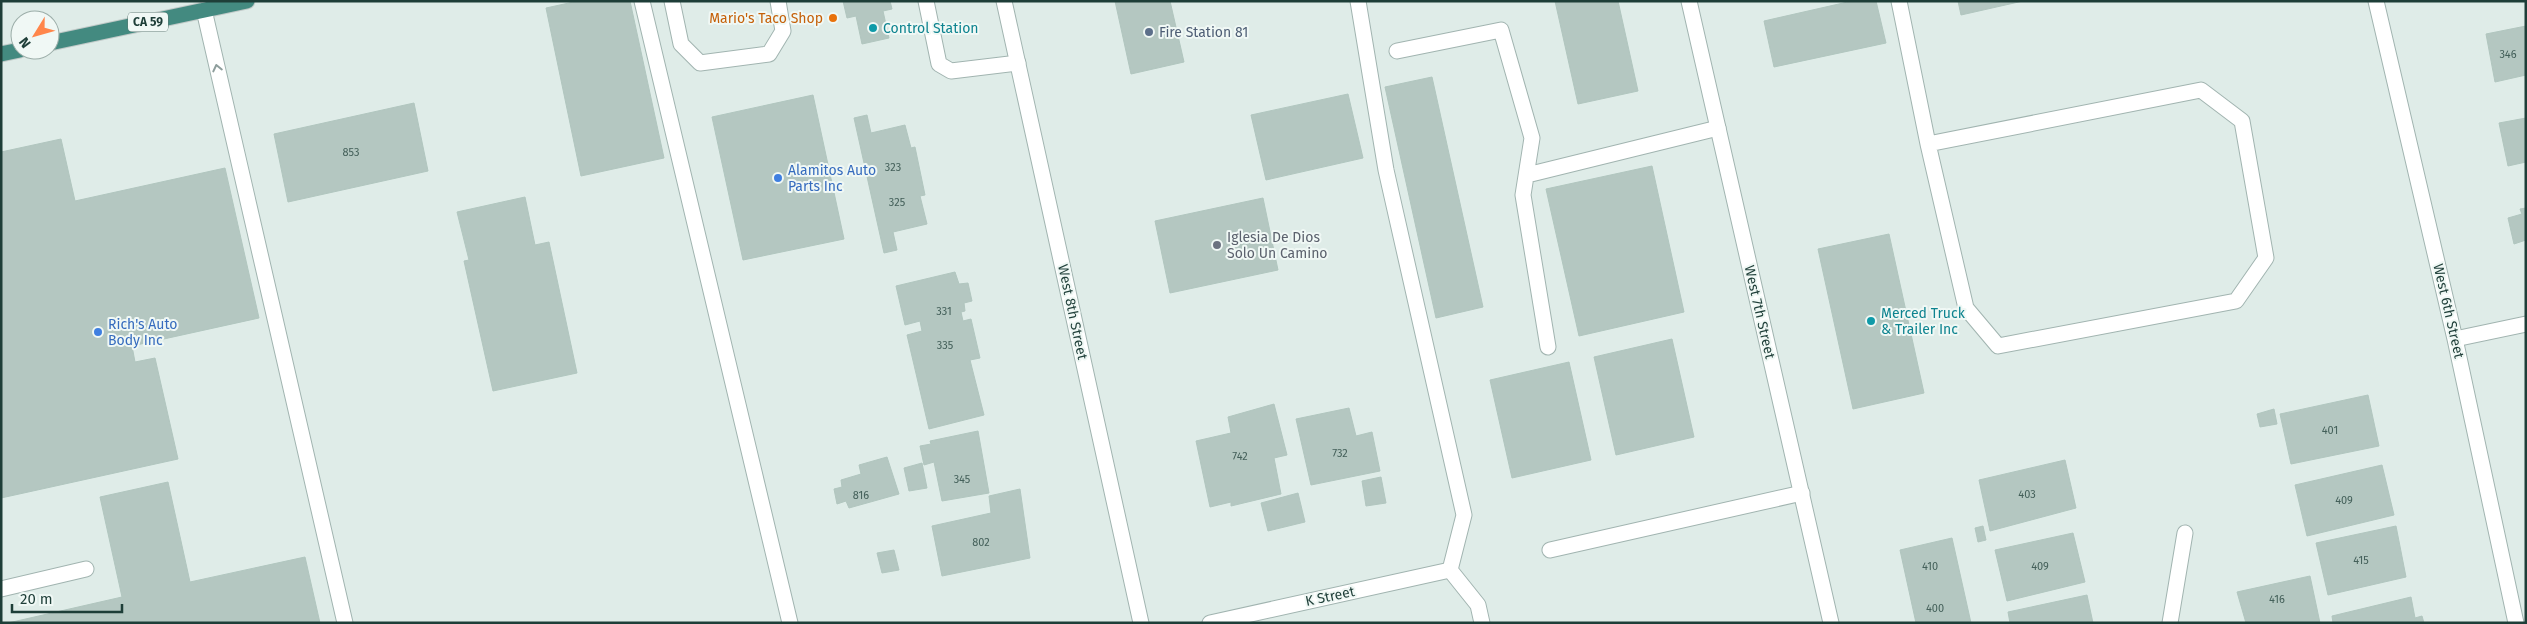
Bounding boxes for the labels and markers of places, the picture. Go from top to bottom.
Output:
place label: Mario's Taco Shop [709,10,823,27]
marker: Mario's Taco Shop [827,12,839,24]
place label: Control Station [883,20,979,37]
marker: Control Station [867,22,879,34]
place label: Fire Station 81 [1159,24,1248,41]
marker: Fire Station 81 [1143,26,1155,38]
place label: Alamitos Auto Parts Inc [788,162,876,195]
marker: Alamitos Auto Parts Inc [772,172,784,184]
place label: Iglesia De Dios Solo Un Camino [1227,229,1328,262]
marker: Iglesia De Dios Solo Un Camino [1211,239,1223,251]
place label: Merced Truck & Trailer Inc [1881,305,1966,338]
marker: Merced Truck & Trailer Inc [1865,315,1877,327]
place label: Rich's Auto Body Inc [108,316,178,349]
marker: Rich's Auto Body Inc [92,326,104,338]

